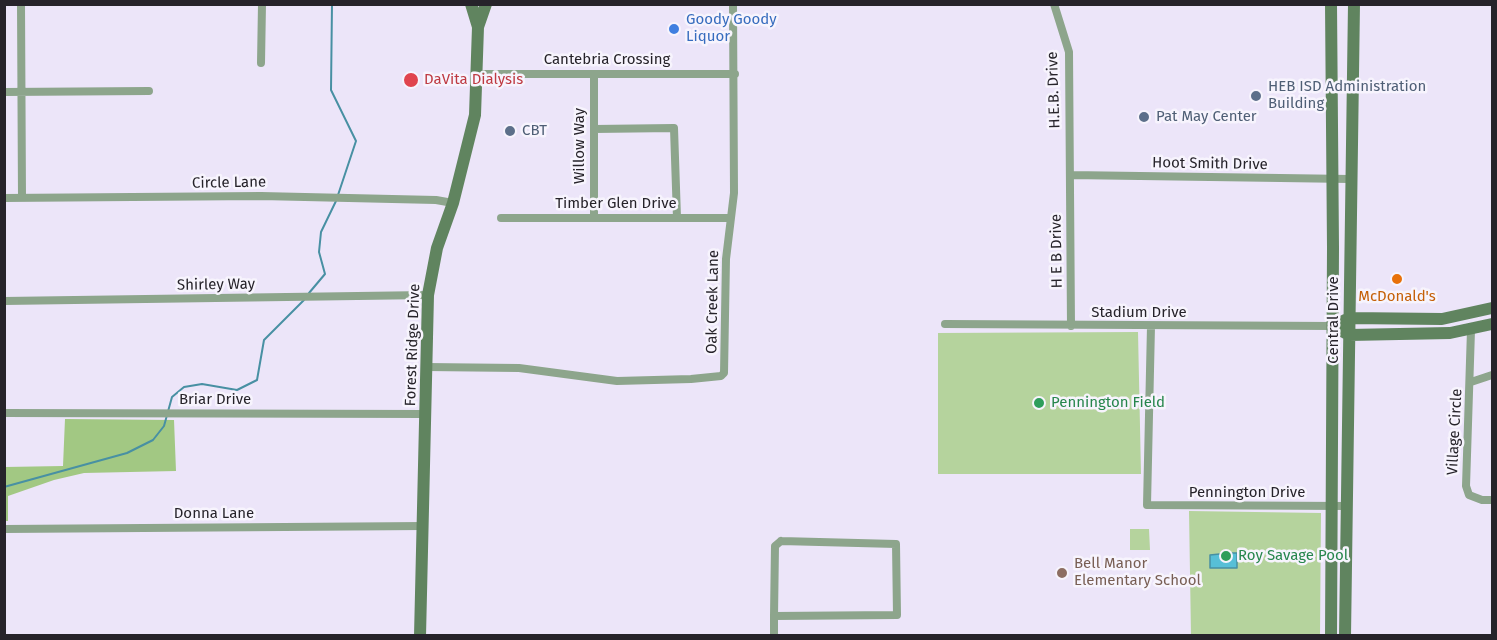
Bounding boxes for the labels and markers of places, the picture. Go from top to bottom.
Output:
place label: Goody Goody Liquor [686,11,777,46]
marker: Goody Goody Liquor [667,22,681,36]
marker: DaVita Dialysis [402,71,420,89]
place label: DaVita Dialysis [424,71,523,89]
place label: HEB ISD Administration Building [1268,78,1426,113]
marker: HEB ISD Administration Building [1249,89,1263,103]
place label: Pat May Center [1156,108,1257,126]
marker: Pat May Center [1137,110,1151,124]
place label: CBT [522,122,547,140]
marker: CBT [503,124,517,138]
marker: McDonald's [1390,272,1404,286]
place label: McDonald's [1358,288,1436,306]
place label: Pennington Field [1051,394,1165,412]
marker: Pennington Field [1032,396,1046,410]
place label: Roy Savage Pool [1238,547,1348,565]
marker: Roy Savage Pool [1219,549,1233,563]
place label: Bell Manor Elementary School [1074,555,1201,590]
marker: Bell Manor Elementary School [1055,566,1069,580]

